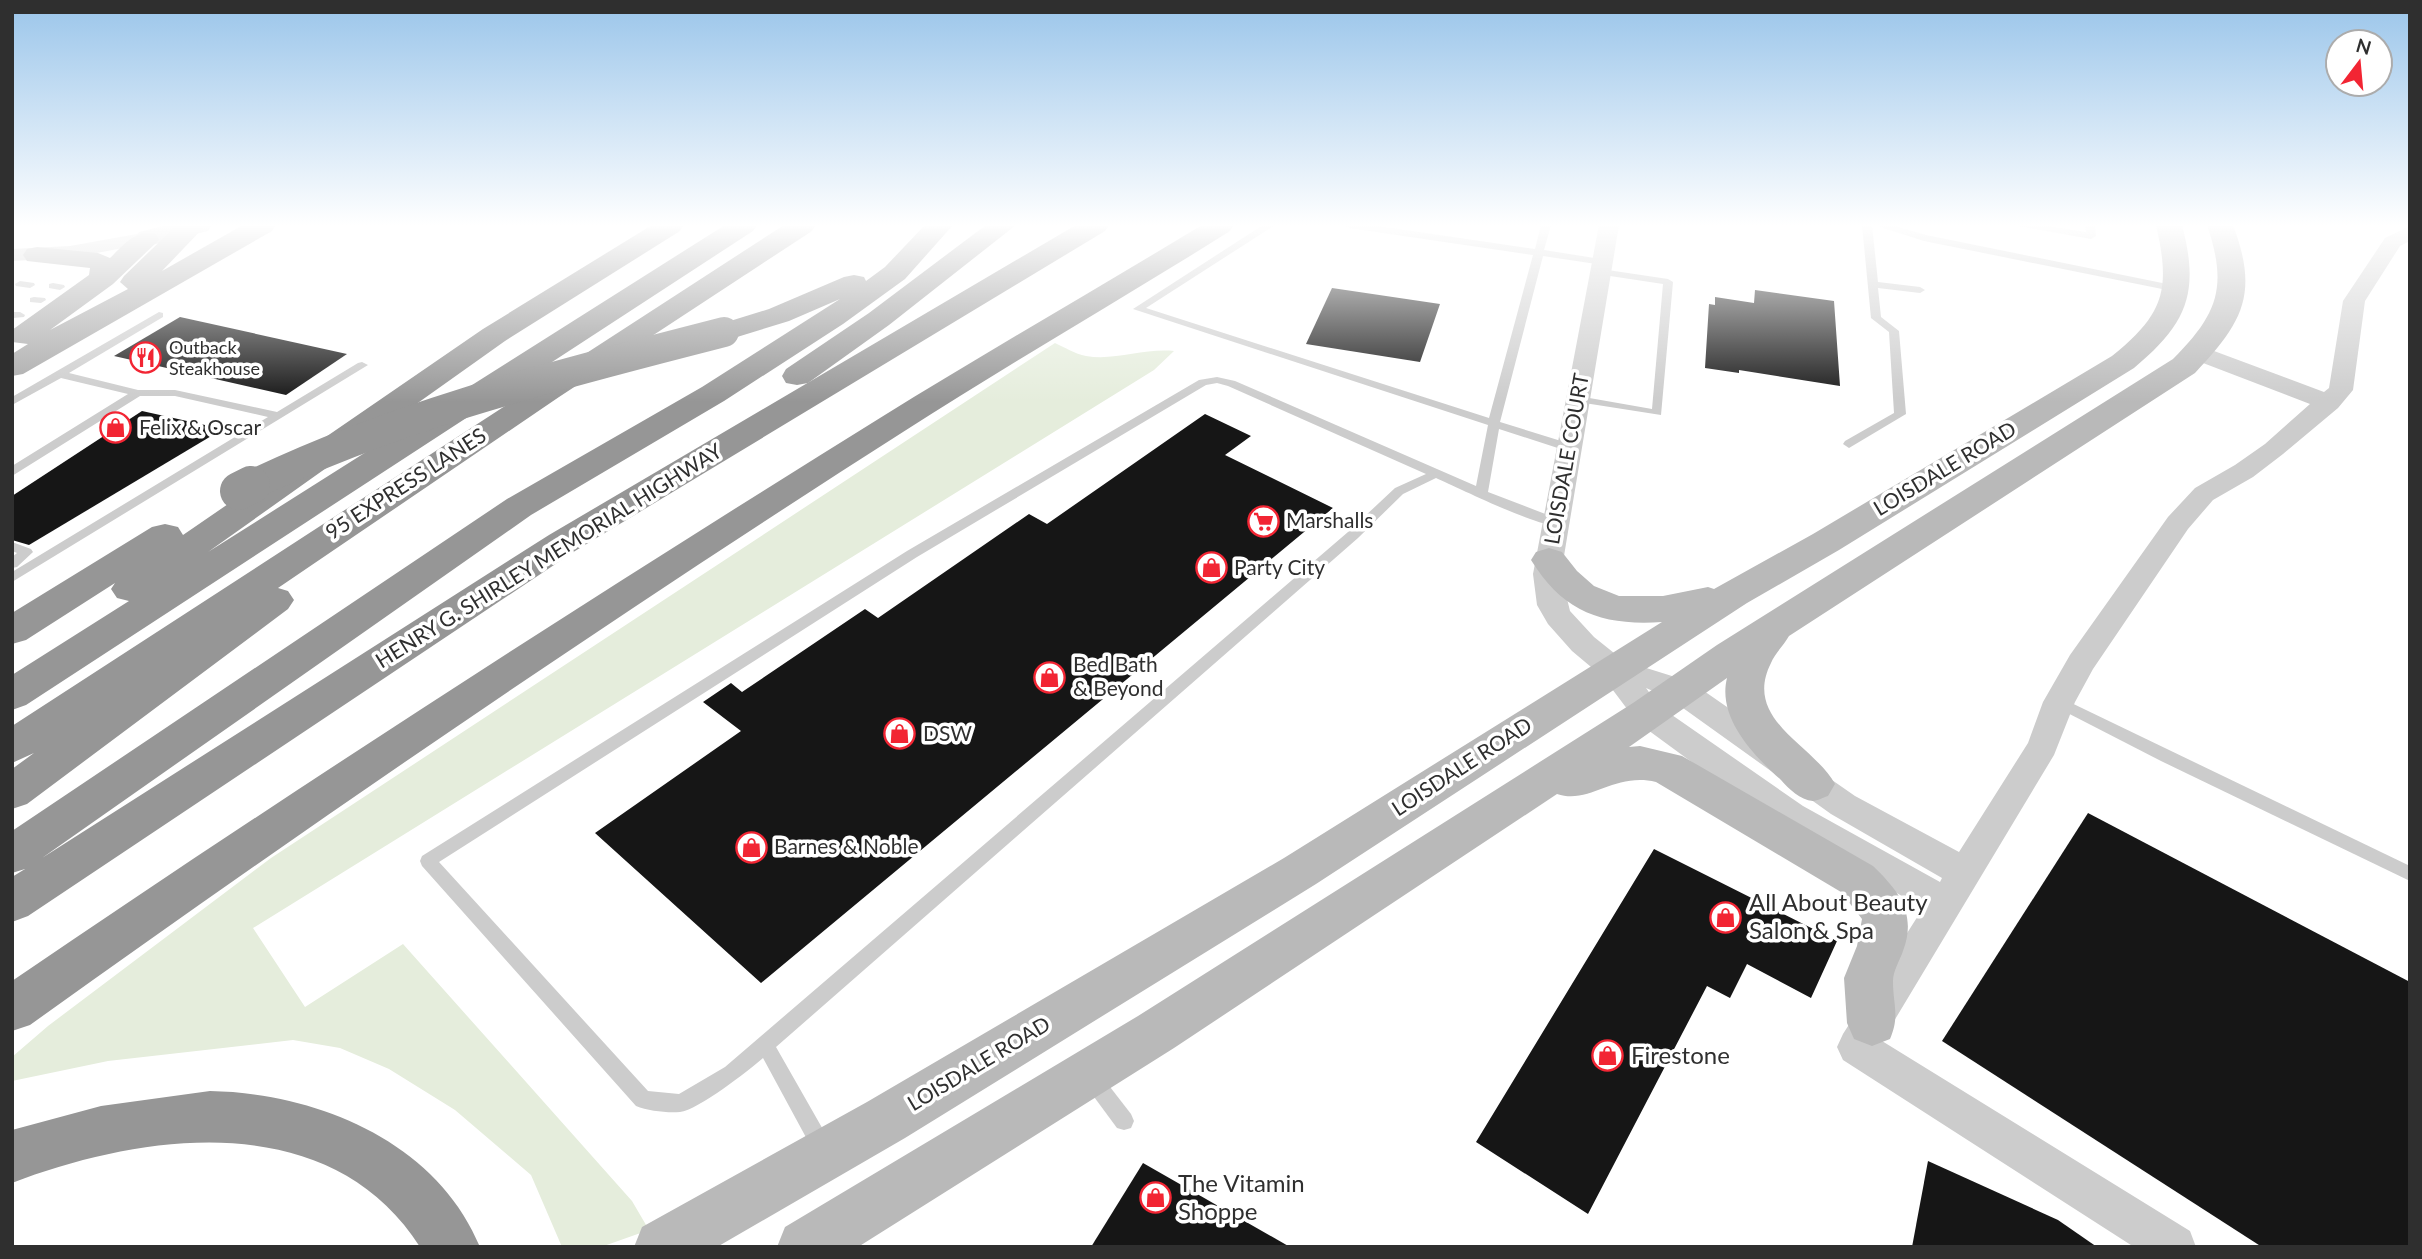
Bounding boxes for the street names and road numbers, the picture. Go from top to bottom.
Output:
street label: LOISDALE COURT [1538,371,1593,546]
street label: LOISDALE ROAD [1868,415,2020,520]
street label: 95 EXPRESS LANES [320,422,490,544]
street label: HENRY G. SHIRLEY MEMORIAL HIGHWAY [370,437,727,672]
street label: LOISDALE ROAD [1387,711,1536,820]
street label: LOISDALE ROAD [902,1010,1054,1115]

